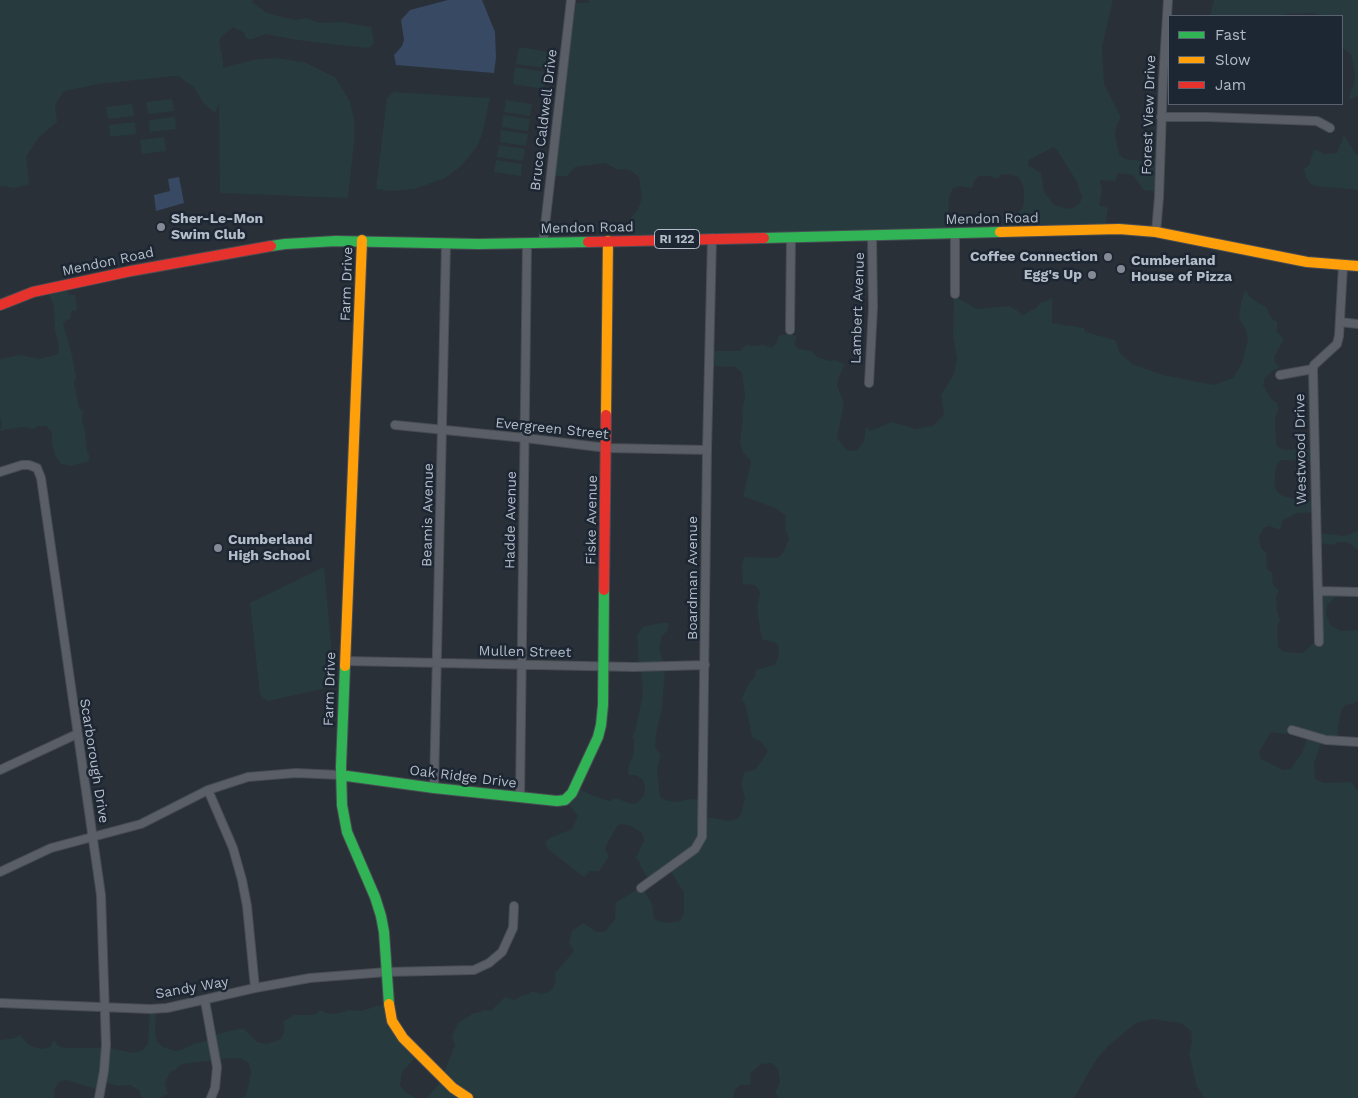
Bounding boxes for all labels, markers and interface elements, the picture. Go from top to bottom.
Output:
legend [1168,15,1343,105]
text: Fast [1215,26,1246,44]
street label: Bruce Caldwell Drive [527,48,561,192]
text: Slow [1215,51,1251,69]
street label: Forest View Drive [1139,55,1159,175]
text: Jam [1215,76,1246,94]
street label: Mendon Road [945,210,1039,228]
place label: Sher-Le-Mon Swim Club [171,211,263,243]
street label: Mendon Road [540,219,634,237]
marker: Sher-Le-Mon Swim Club [155,221,167,233]
road number: RI 122 [654,230,700,248]
street label: Mendon Road [61,244,155,280]
street label: Farm Drive [337,247,357,321]
place label: Coffee Connection [970,249,1098,265]
marker: Coffee Connection [1102,251,1114,263]
street label: Lambert Avenue [848,252,868,364]
place label: Cumberland House of Pizza [1131,253,1232,286]
marker: Cumberland House of Pizza [1115,263,1127,275]
place label: Egg's Up [1024,267,1082,283]
marker: Egg's Up [1086,269,1098,281]
street label: Westwood Drive [1292,393,1310,505]
street label: Evergreen Street [494,415,610,443]
street label: Beamis Avenue [419,463,437,567]
street label: Hadde Avenue [502,471,520,569]
street label: Fiske Avenue [583,475,601,565]
street label: Boardman Avenue [685,516,701,640]
place label: Cumberland High School [228,532,313,564]
marker: Cumberland High School [212,542,224,554]
street label: Mullen Street [479,643,571,661]
street label: Farm Drive [320,652,340,726]
street label: Scarborough Drive [76,698,112,824]
street label: Oak Ridge Drive [408,762,518,792]
street label: Sandy Way [154,973,230,1003]

